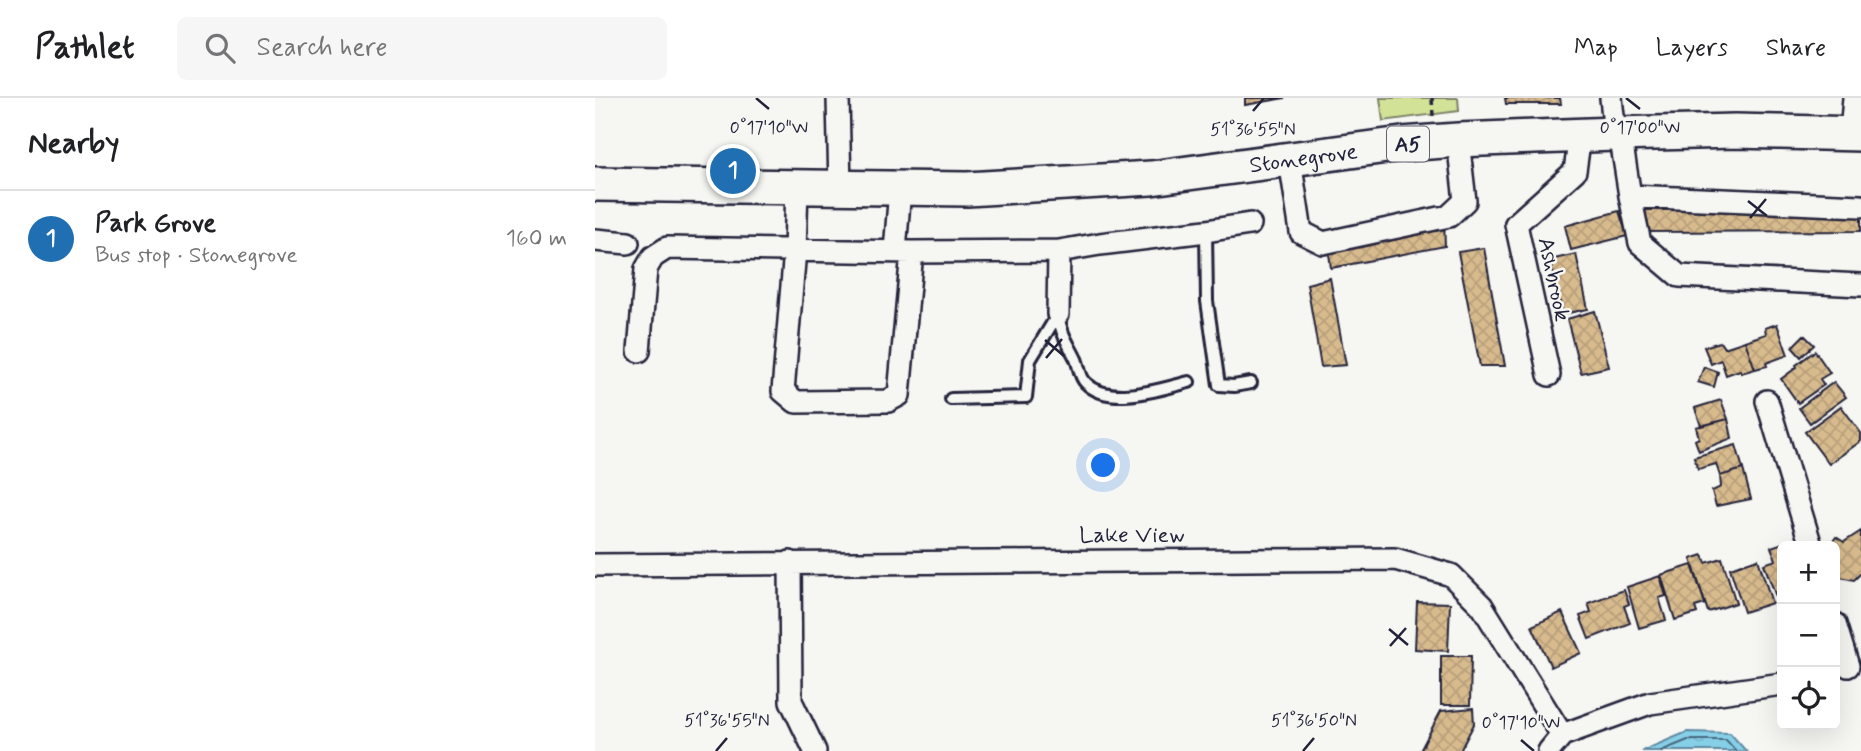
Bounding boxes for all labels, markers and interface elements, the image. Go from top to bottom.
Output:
search box [177,17,667,80]
text: Pathlet [35,26,135,70]
icon: search [201,29,239,67]
text: Search here [257,31,387,65]
text: Map [1574,33,1618,64]
text: Layers [1656,33,1728,64]
text: Share [1766,33,1826,64]
text: 0°17'10"W [730,116,808,140]
text: 0°17'00"W [1600,116,1680,140]
text: 51°36'55"N [1210,118,1296,142]
text: Nearby [28,124,119,163]
road number: A5 [1387,126,1429,162]
street label: Stonegrove [1248,137,1359,182]
pin: 1 [710,145,756,197]
text: Park Grove [95,207,216,241]
text: 1 [46,224,56,254]
text: 160 m [506,224,567,254]
street label: Ashbrook [1529,235,1577,324]
text: Bus stop · Stonegrove [95,241,298,271]
your location [1086,448,1120,482]
street label: Lake View [1079,521,1185,551]
map controls [1777,541,1840,730]
button: + [1777,541,1840,604]
button: − [1777,604,1840,667]
button: locate [1777,667,1840,730]
text: 51°36'55"N [684,709,770,733]
text: 51°36'50"N [1271,709,1357,733]
text: 0°17'10"W [1482,711,1560,735]

